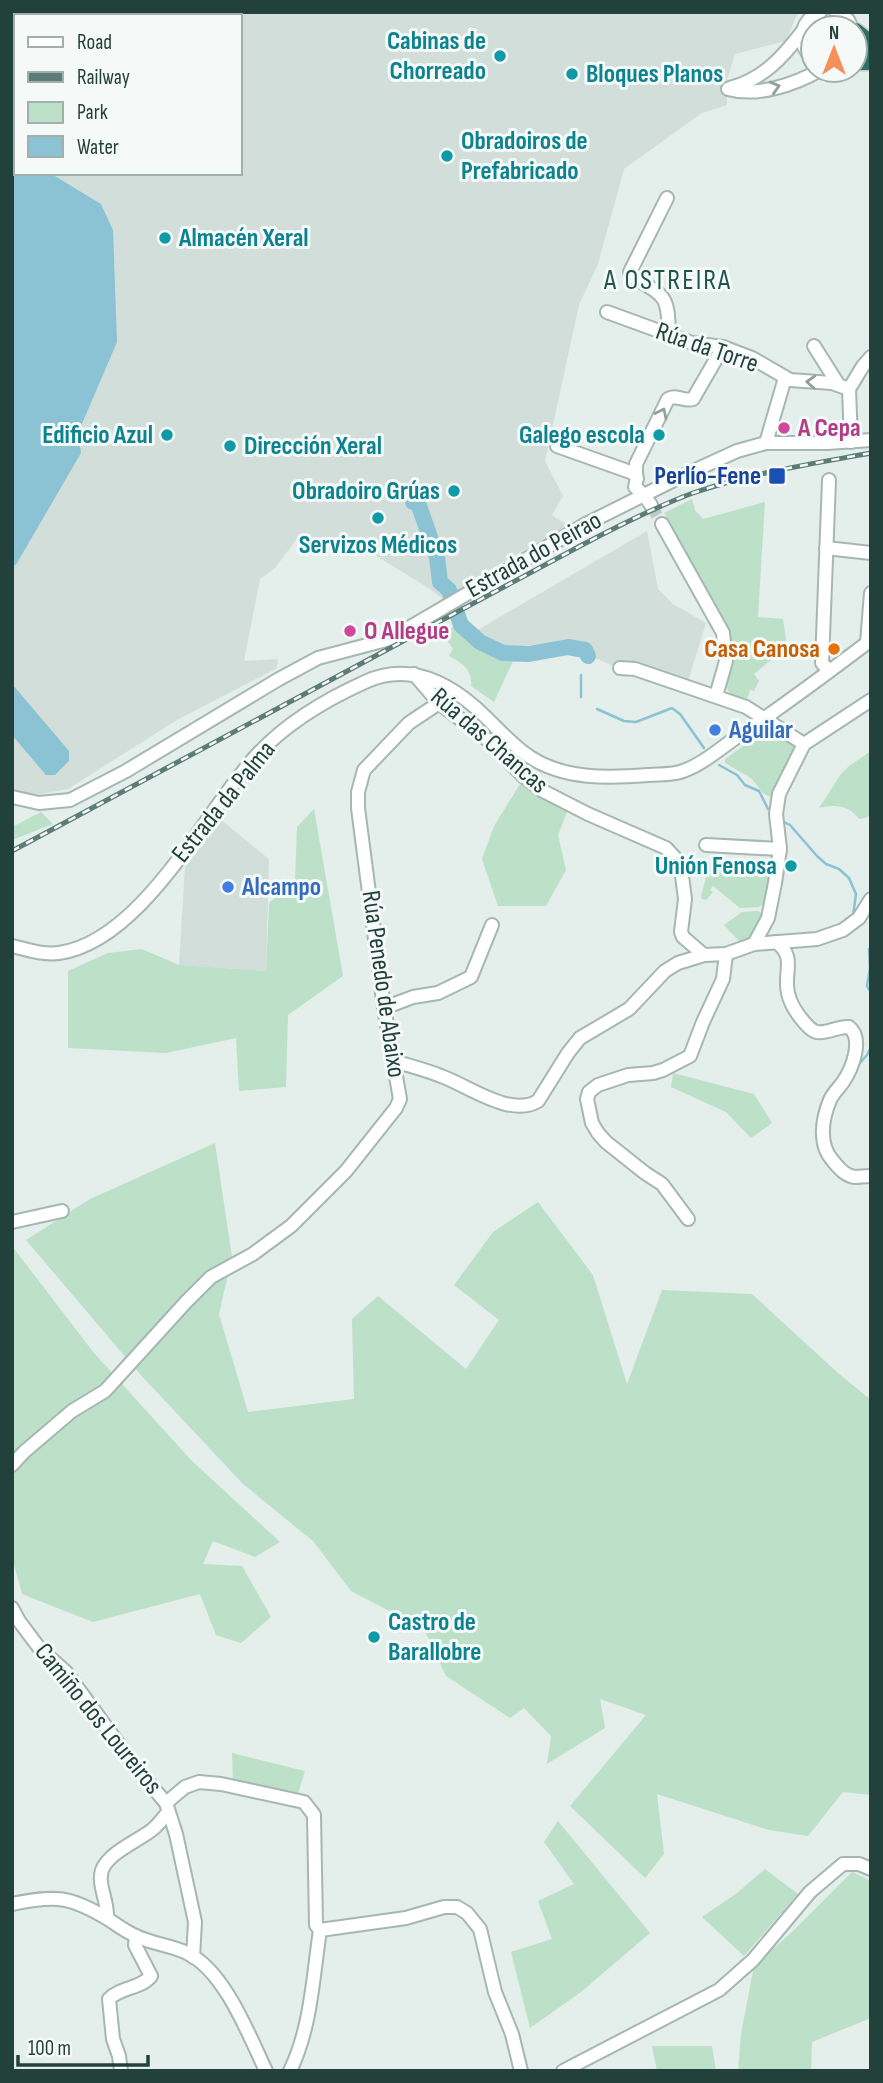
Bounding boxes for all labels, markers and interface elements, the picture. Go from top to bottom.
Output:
legend [14,14,242,175]
north arrow [799,14,869,84]
text: N [829,22,839,45]
place label: Cabinas de Chorreado [387,26,486,87]
text: Road [77,30,112,55]
marker: Cabinas de Chorreado [492,48,508,64]
place label: Bloques Planos [586,59,723,90]
text: Railway [77,65,130,90]
marker: Bloques Planos [564,66,580,82]
one-way arrow [769,80,781,95]
text: Park [77,100,108,125]
place label: Obradoiros de Prefabricado [461,126,588,187]
text: Water [77,135,119,160]
marker: Obradoiros de Prefabricado [439,148,455,164]
place label: Almacén Xeral [178,223,309,254]
marker: Almacén Xeral [157,230,173,246]
district label: A OSTREIRA [603,264,732,297]
street label: Rúa da Torre [652,316,762,380]
one-way arrow [805,374,816,389]
one-way arrow [653,408,667,420]
place label: A Cepa [797,413,861,444]
place label: Edificio Azul [42,420,153,451]
place label: Galego escola [519,420,645,451]
marker: A Cepa [776,420,792,436]
marker: Edificio Azul [159,427,175,443]
marker: Galego escola [651,427,667,443]
place label: Dirección Xeral [244,431,382,462]
marker: Dirección Xeral [222,438,238,454]
place label: Perlío-Fene [654,461,761,492]
marker: Perlío-Fene [767,466,787,486]
place label: Obradoiro Grúas [292,476,440,507]
marker: Obradoiro Grúas [446,483,462,499]
street label: Estrada do Peirao [461,505,607,605]
marker: Servizos Médicos [370,510,386,526]
place label: Servizos Médicos [299,530,457,561]
place label: O Allegue [364,616,449,647]
marker: O Allegue [342,623,358,639]
place label: Casa Canosa [704,634,820,665]
marker: Casa Canosa [826,641,842,657]
street label: Rúa das Chancas [424,682,554,800]
place label: Aguilar [728,715,793,746]
marker: Aguilar [707,722,723,738]
street label: Estrada da Palma [166,735,282,869]
place label: Unión Fenosa [655,851,777,882]
marker: Unión Fenosa [783,858,799,874]
place label: Alcampo [241,872,321,903]
marker: Alcampo [220,879,236,895]
street label: Rúa Penedo de Abaixo [355,889,411,1079]
place label: Castro de Barallobre [388,1607,481,1668]
marker: Castro de Barallobre [366,1629,382,1645]
street label: Camiño dos Loureiros [28,1637,168,1801]
scale bar [18,2024,147,2068]
text: 100 m [28,2036,71,2061]

